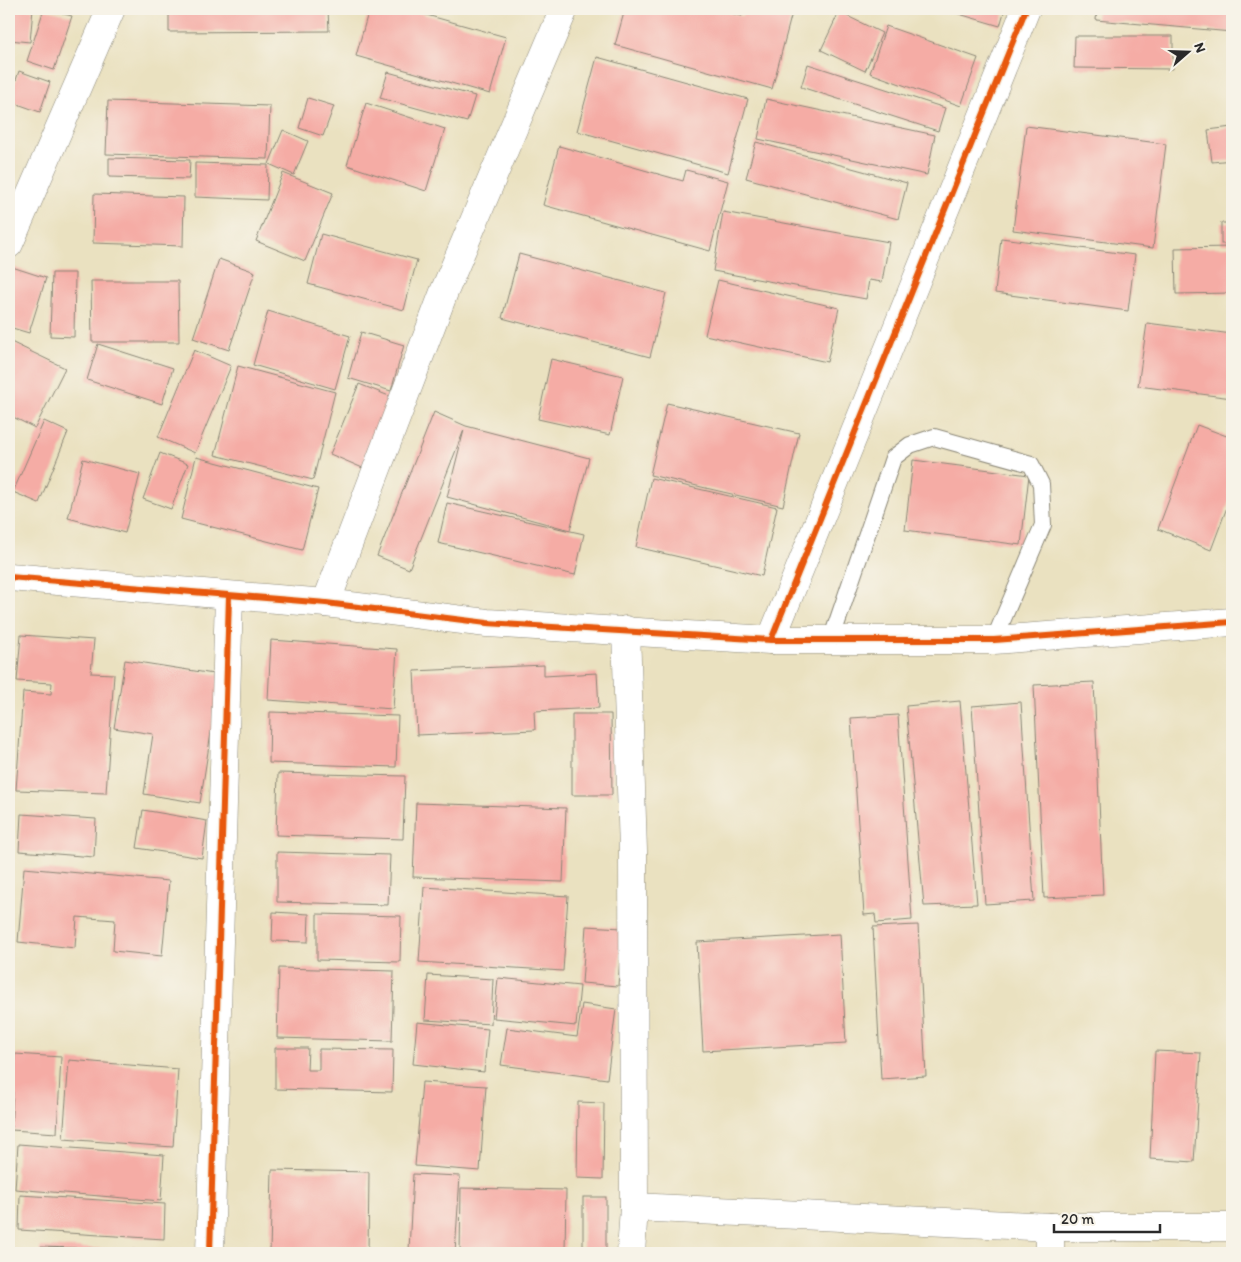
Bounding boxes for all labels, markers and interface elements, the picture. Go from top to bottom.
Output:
north arrow [1164,28,1214,78]
text: N [1190,40,1209,55]
scale bar [1054,1202,1160,1234]
text: 20 m [1061,1210,1095,1228]

